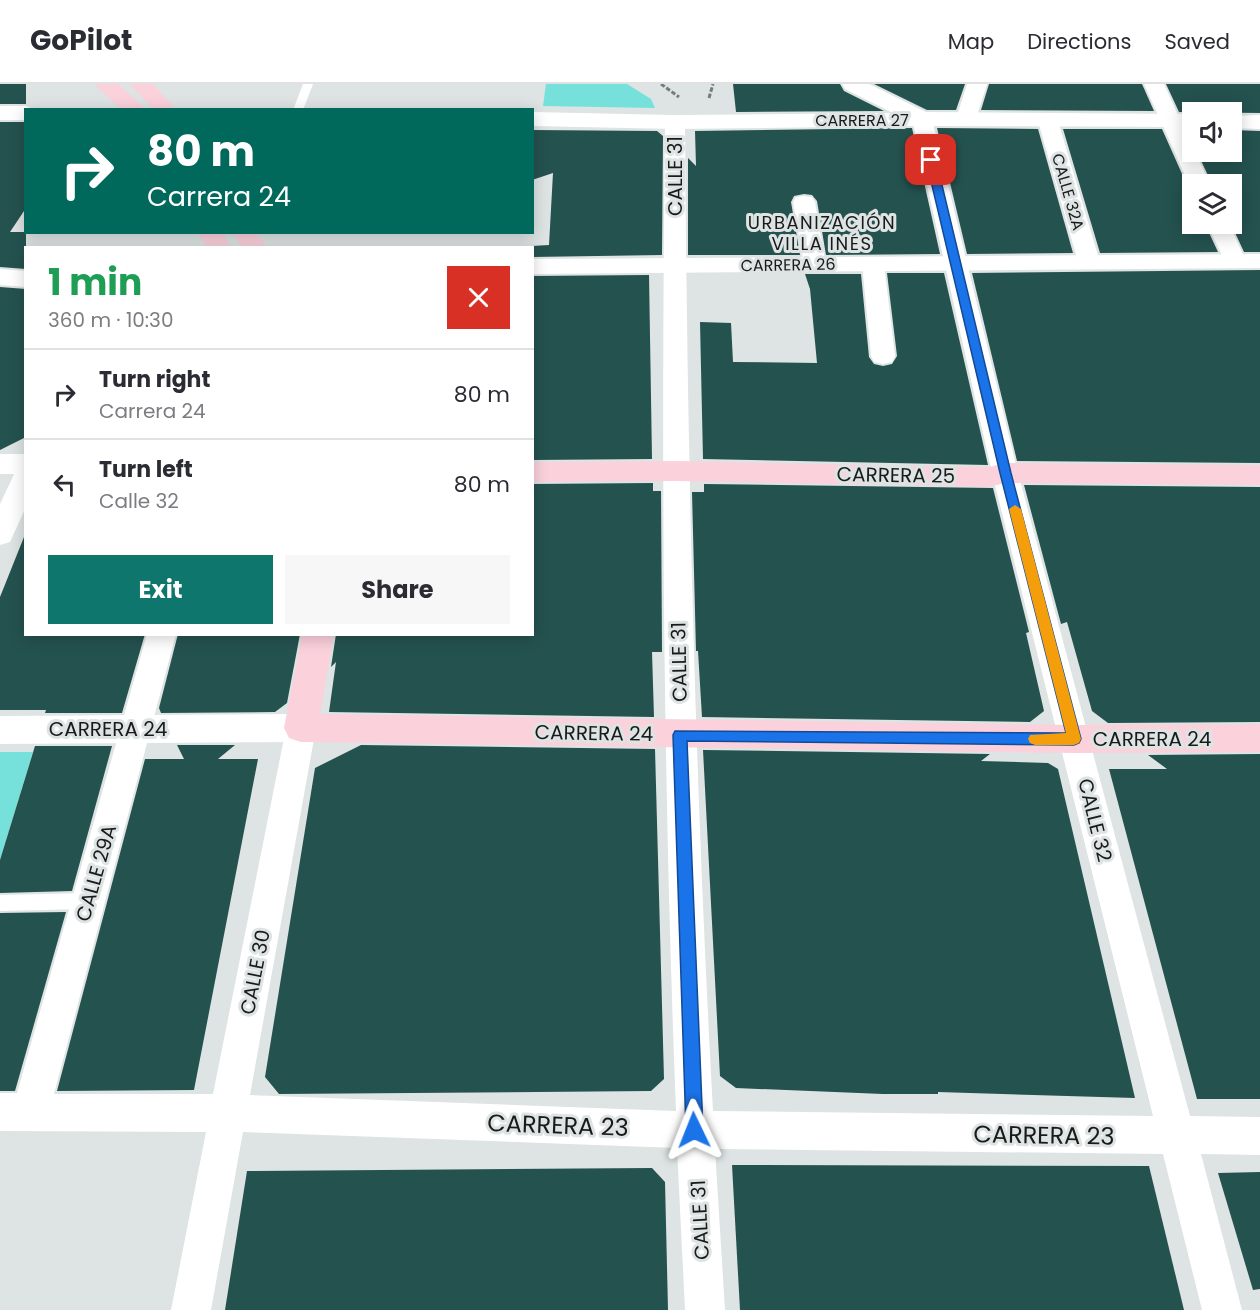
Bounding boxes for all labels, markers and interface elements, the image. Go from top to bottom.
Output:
text: GoPilot [30,21,132,60]
text: Map [948,27,994,56]
text: Directions [1027,27,1131,56]
text: Saved [1164,27,1230,56]
map controls [1182,102,1242,234]
button: sound [1182,102,1242,162]
street label: CARRERA 27 [815,109,909,132]
text: 80 m [147,122,255,181]
icon: right [48,132,126,210]
pin [905,134,956,185]
street label: CALLE 31 [661,136,689,216]
icon: arrive [914,143,947,176]
street label: CALLE 32A [1046,151,1090,233]
button: layers [1182,174,1242,234]
text: Carrera 24 [147,178,291,215]
district label: URBANIZACIÓN VILLA INÉS [748,210,896,256]
street label: CARRERA 26 [740,253,836,277]
text: 1 min [48,257,142,308]
button: close [447,266,510,329]
text: 360 m · 10:30 [48,306,173,334]
text: Turn right [99,364,210,395]
icon: right [48,378,81,411]
text: 80 m [454,379,510,410]
text: Carrera 24 [99,397,206,425]
text: Turn left [99,454,193,485]
street label: CARRERA 25 [836,460,956,490]
icon: left [48,468,81,501]
text: 80 m [454,469,510,500]
text: Calle 32 [99,487,179,515]
button: Exit [48,555,273,624]
button: Share [285,555,510,624]
street label: CALLE 31 [664,622,694,702]
street label: CARRERA 24 [49,715,167,743]
street label: CARRERA 24 [534,718,654,748]
street label: CARRERA 24 [1093,725,1211,753]
street label: CALLE 32 [1071,775,1119,865]
street label: CALLE 29A [69,821,123,925]
street label: CALLE 30 [233,927,277,1017]
position arrow [662,1098,726,1162]
street label: CARRERA 23 [487,1106,629,1144]
street label: CARRERA 23 [973,1117,1115,1153]
street label: CALLE 31 [684,1179,716,1261]

